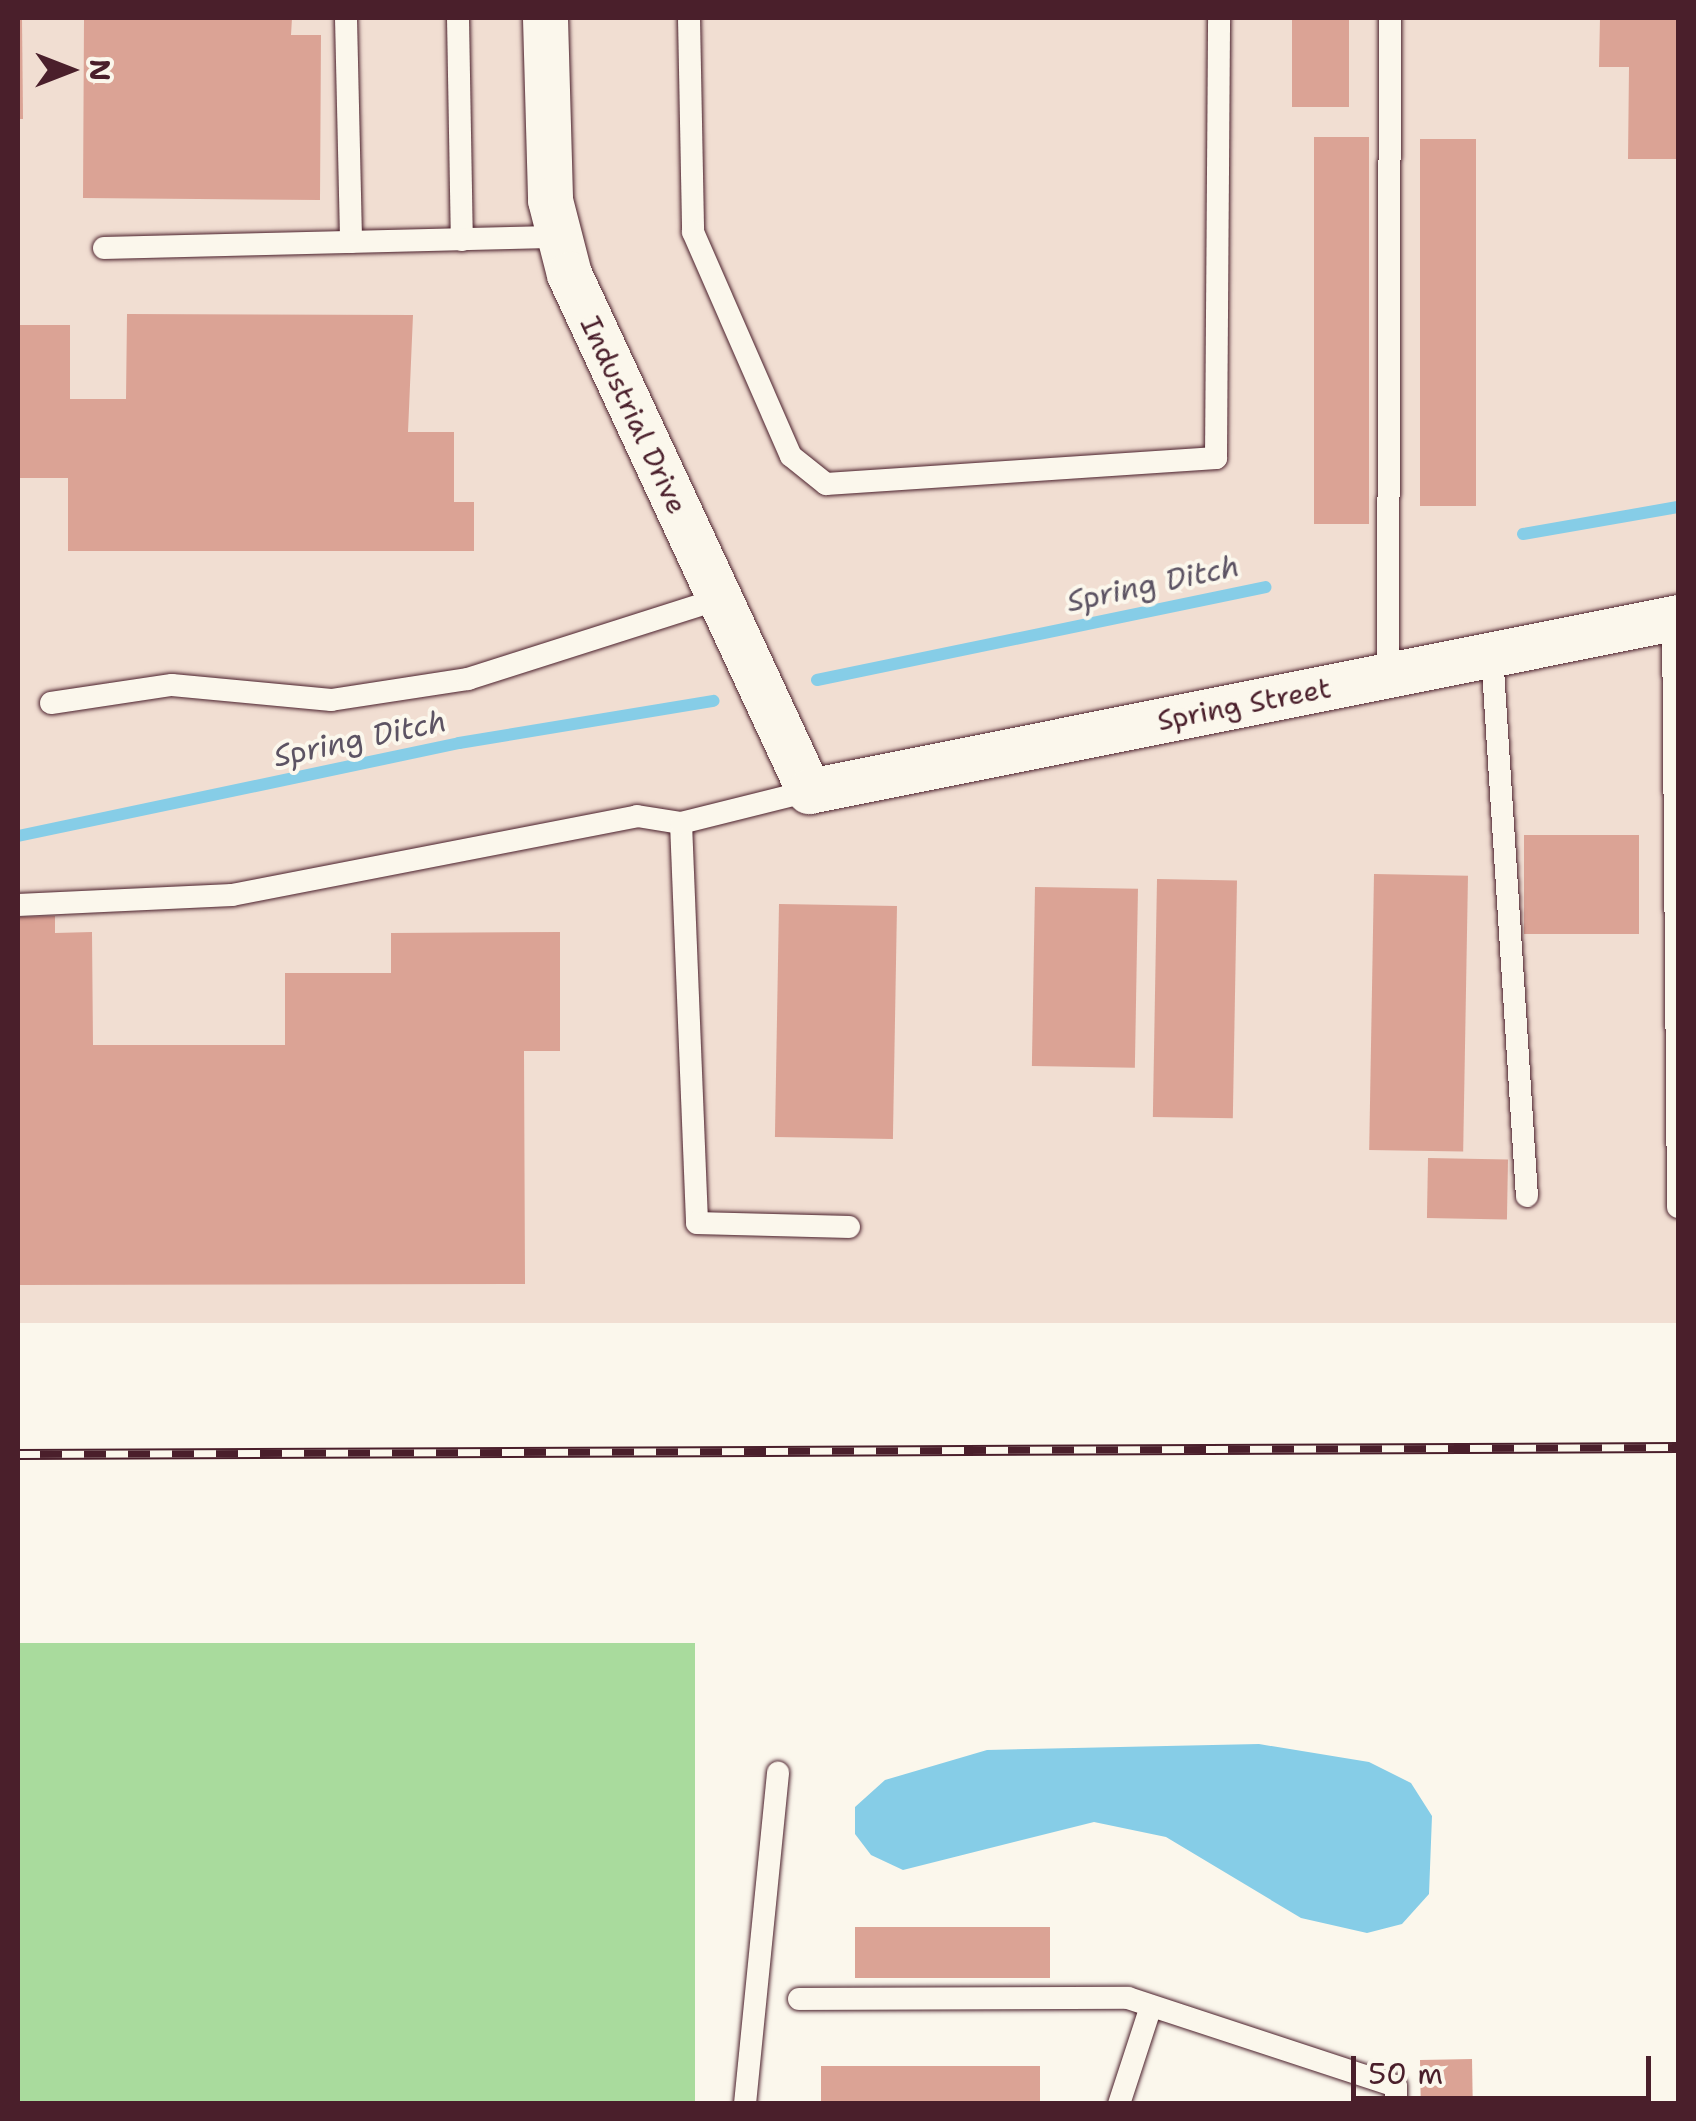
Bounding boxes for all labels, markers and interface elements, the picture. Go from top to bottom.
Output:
north arrow [20,20,120,120]
text: N [81,59,119,81]
street label: Industrial Drive [574,311,694,519]
water label: Spring Ditch [1063,548,1243,620]
street label: Spring Street [1154,671,1334,737]
water label: Spring Ditch [270,703,450,775]
scale bar [1356,2036,1656,2098]
text: 50 m [1368,2053,1443,2094]

